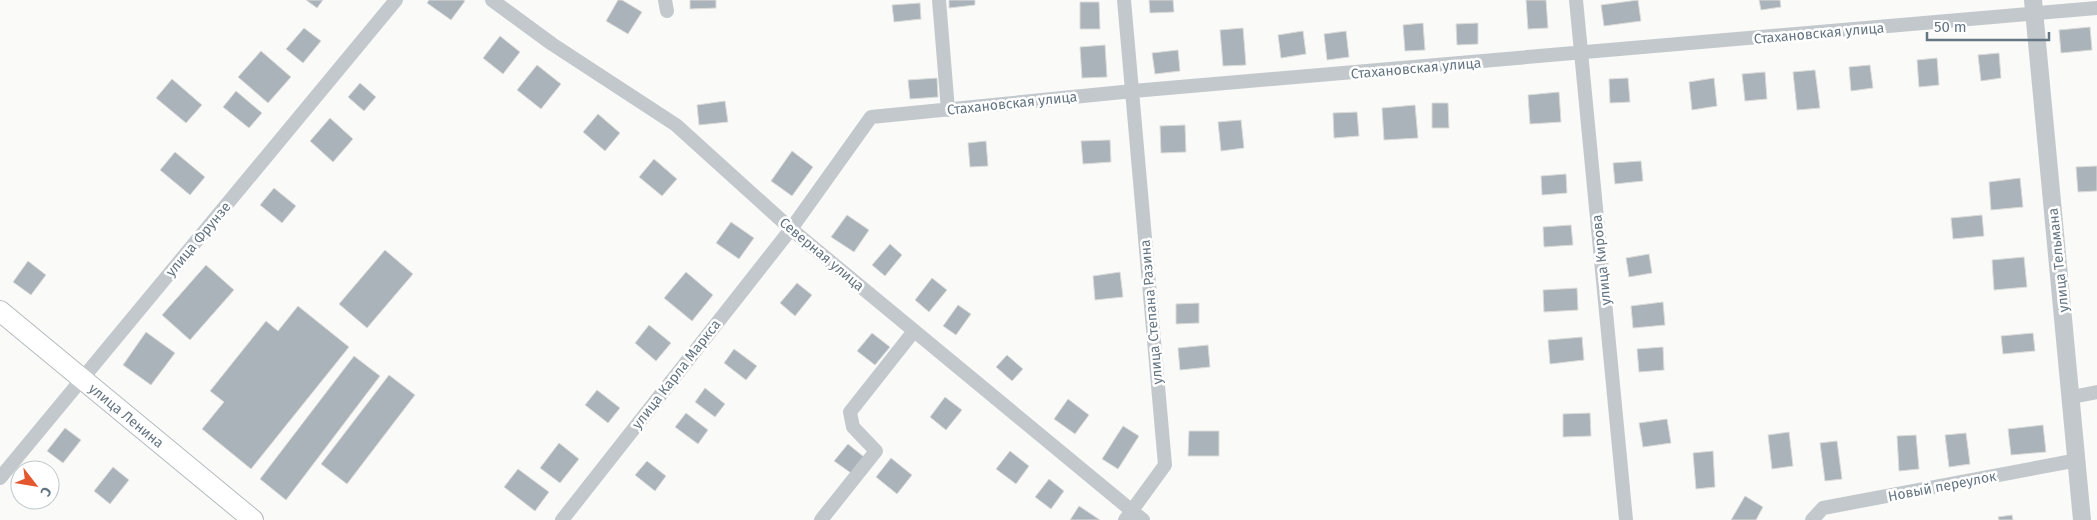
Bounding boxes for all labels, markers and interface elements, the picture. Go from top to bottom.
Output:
scale bar [1927,10,2050,42]
text: 50 m [1934,18,1967,36]
street label: Стахановская улица [1753,19,1885,48]
street label: Стахановская улица [1350,54,1482,83]
street label: Стахановская улица [946,88,1078,119]
street label: улица Фрунзе [162,199,235,280]
street label: улица Тельмана [2045,207,2072,313]
street label: Северная улица [776,214,867,295]
street label: улица Кирова [1588,214,1615,306]
street label: улица Степана Разина [1137,239,1166,385]
street label: улица Карла Маркса [628,316,724,432]
street label: улица Ленина [85,380,167,452]
north arrow [10,460,60,510]
street label: Новый переулок [1886,468,1998,505]
text: С [36,484,55,499]

